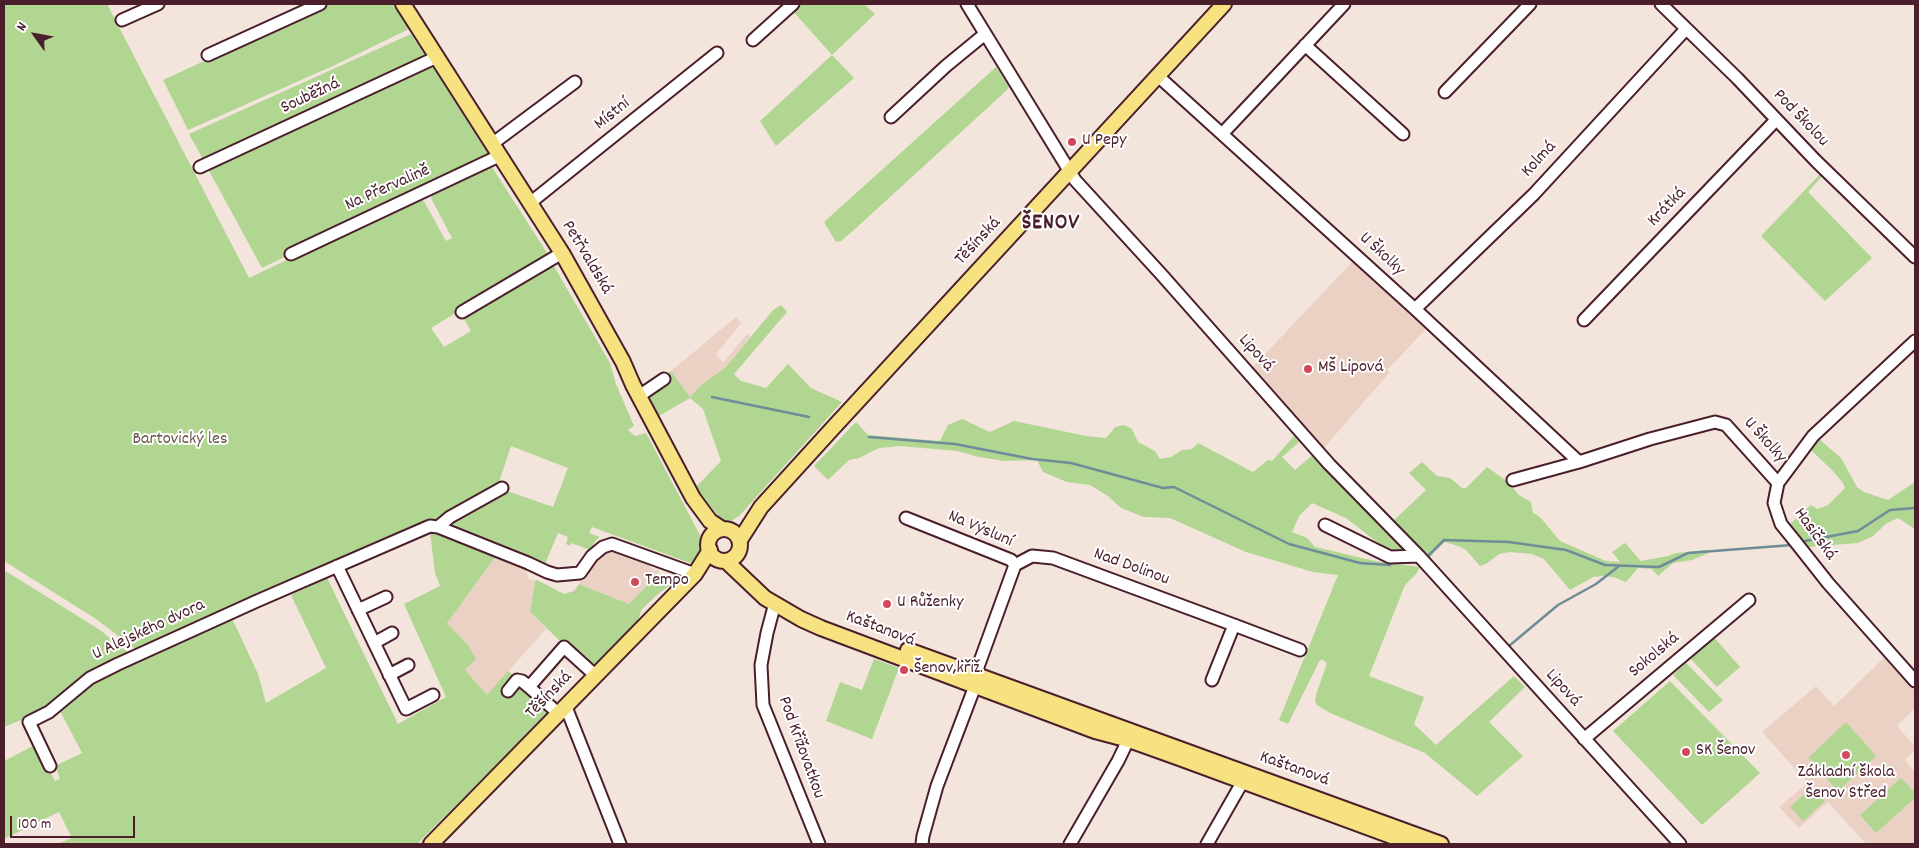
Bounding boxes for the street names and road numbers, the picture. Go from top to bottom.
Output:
street label: Souběžná [278,74,344,120]
street label: Pod Školou [1767,86,1833,152]
street label: Místní [591,94,635,136]
street label: Kolmá [1518,137,1562,183]
street label: Na Přervalině [342,161,434,217]
street label: Krátká [1644,184,1692,232]
street label: Těšínská [951,213,1007,271]
street label: Petřvaldská [556,217,616,299]
street label: U Školky [1354,229,1408,281]
street label: Lipová [1232,331,1278,377]
street label: U Školky [1738,414,1790,468]
street label: Hasičská [1788,505,1840,565]
street label: Na Výsluní [944,507,1016,553]
street label: Nad Dolinou [1090,544,1172,592]
street label: U Alejského dvora [89,595,209,667]
street label: Kaštanová [842,607,918,653]
street label: Sokolská [1625,629,1685,683]
street label: Lipová [1539,666,1585,712]
street label: Těšínská [522,668,578,724]
street label: Pod Křižovatkou [772,694,828,802]
street label: Kaštanová [1256,747,1332,793]

